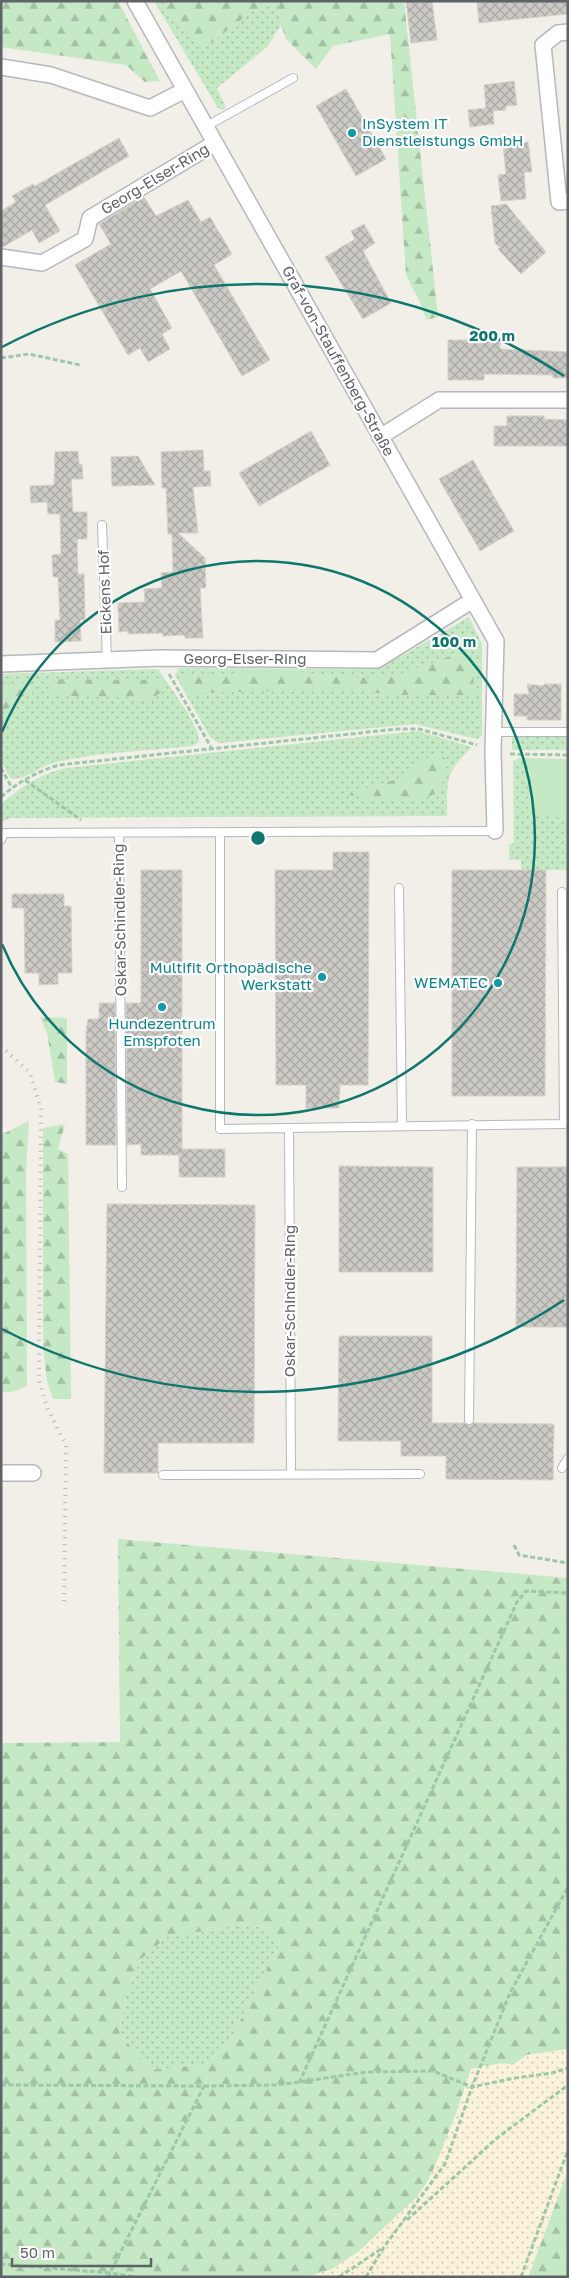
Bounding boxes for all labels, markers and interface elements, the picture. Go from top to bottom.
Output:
place label: InSystem IT Dienstleistungs GmbH [362,114,523,149]
marker: InSystem IT Dienstleistungs GmbH [346,127,358,139]
street label: Georg-Elser-Ring [97,139,212,217]
street label: Graf-von-Stauffenberg-Straße [279,262,399,459]
text: 200 m [469,326,515,344]
street label: Eickens Hof [94,549,114,635]
text: 100 m [432,632,476,650]
street label: Georg-Elser-Ring [184,649,306,667]
centre of rings [249,829,267,847]
street label: Oskar-Schindler-Ring [109,844,129,996]
place label: Multifit Orthopädische Werkstatt [150,958,312,993]
marker: Multifit Orthopädische Werkstatt [316,971,328,983]
place label: WEMATEC [414,973,488,991]
marker: WEMATEC [492,977,504,989]
marker: Hundezentrum Emspfoten [156,1001,168,1013]
place label: Hundezentrum Emspfoten [108,1014,216,1049]
street label: Oskar-Schindler-Ring [280,1225,298,1377]
scale bar [12,2236,151,2268]
text: 50 m [20,2243,55,2261]

